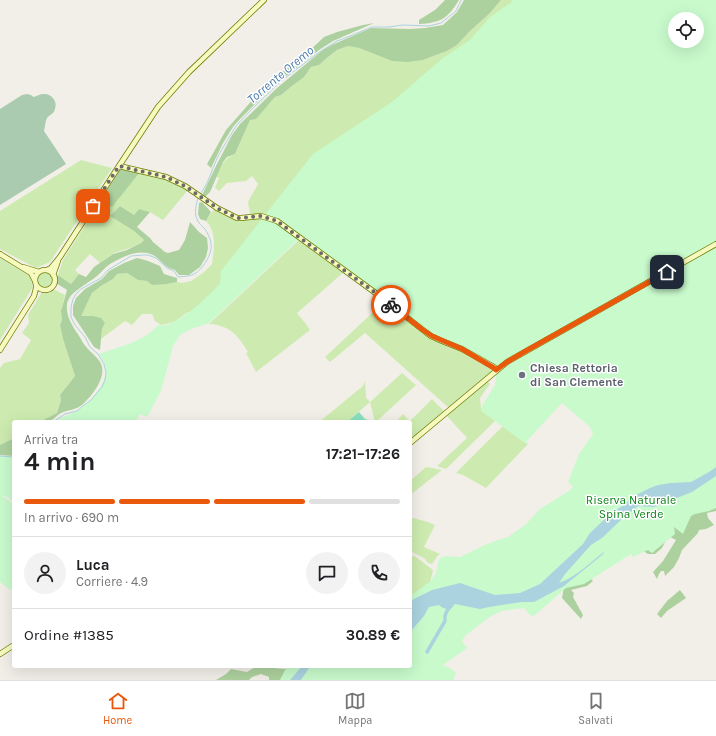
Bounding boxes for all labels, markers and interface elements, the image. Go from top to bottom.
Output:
map controls [668,12,704,48]
button: locate [668,12,704,48]
water label: Torrente Oremo [244,42,317,106]
pin [76,189,110,223]
icon: bag [82,195,104,217]
pin [650,255,684,289]
icon: home [656,261,678,283]
courier [371,285,411,325]
icon: bike [380,294,402,316]
place label: Chiesa Rettoria di San Clemente [530,361,623,389]
marker: Chiesa Rettoria di San Clemente [517,370,527,380]
text: Arriva tra [24,432,78,447]
text: 17:21–17:26 [326,445,400,463]
text: 4 min [24,446,95,477]
park label: Riserva Naturale Spina Verde [586,493,676,521]
text: In arrivo · 690 m [24,510,119,525]
button: person [24,552,66,594]
button: chat [306,552,348,594]
button: phone [358,552,400,594]
text: Luca [76,556,110,574]
text: Corriere · 4.9 [76,574,148,589]
text: Ordine #1385 [24,626,114,644]
text: 30.89 € [346,626,400,644]
tab: Home [103,690,132,727]
tab: Mappa [338,690,372,727]
tab: Salvati [578,690,613,727]

